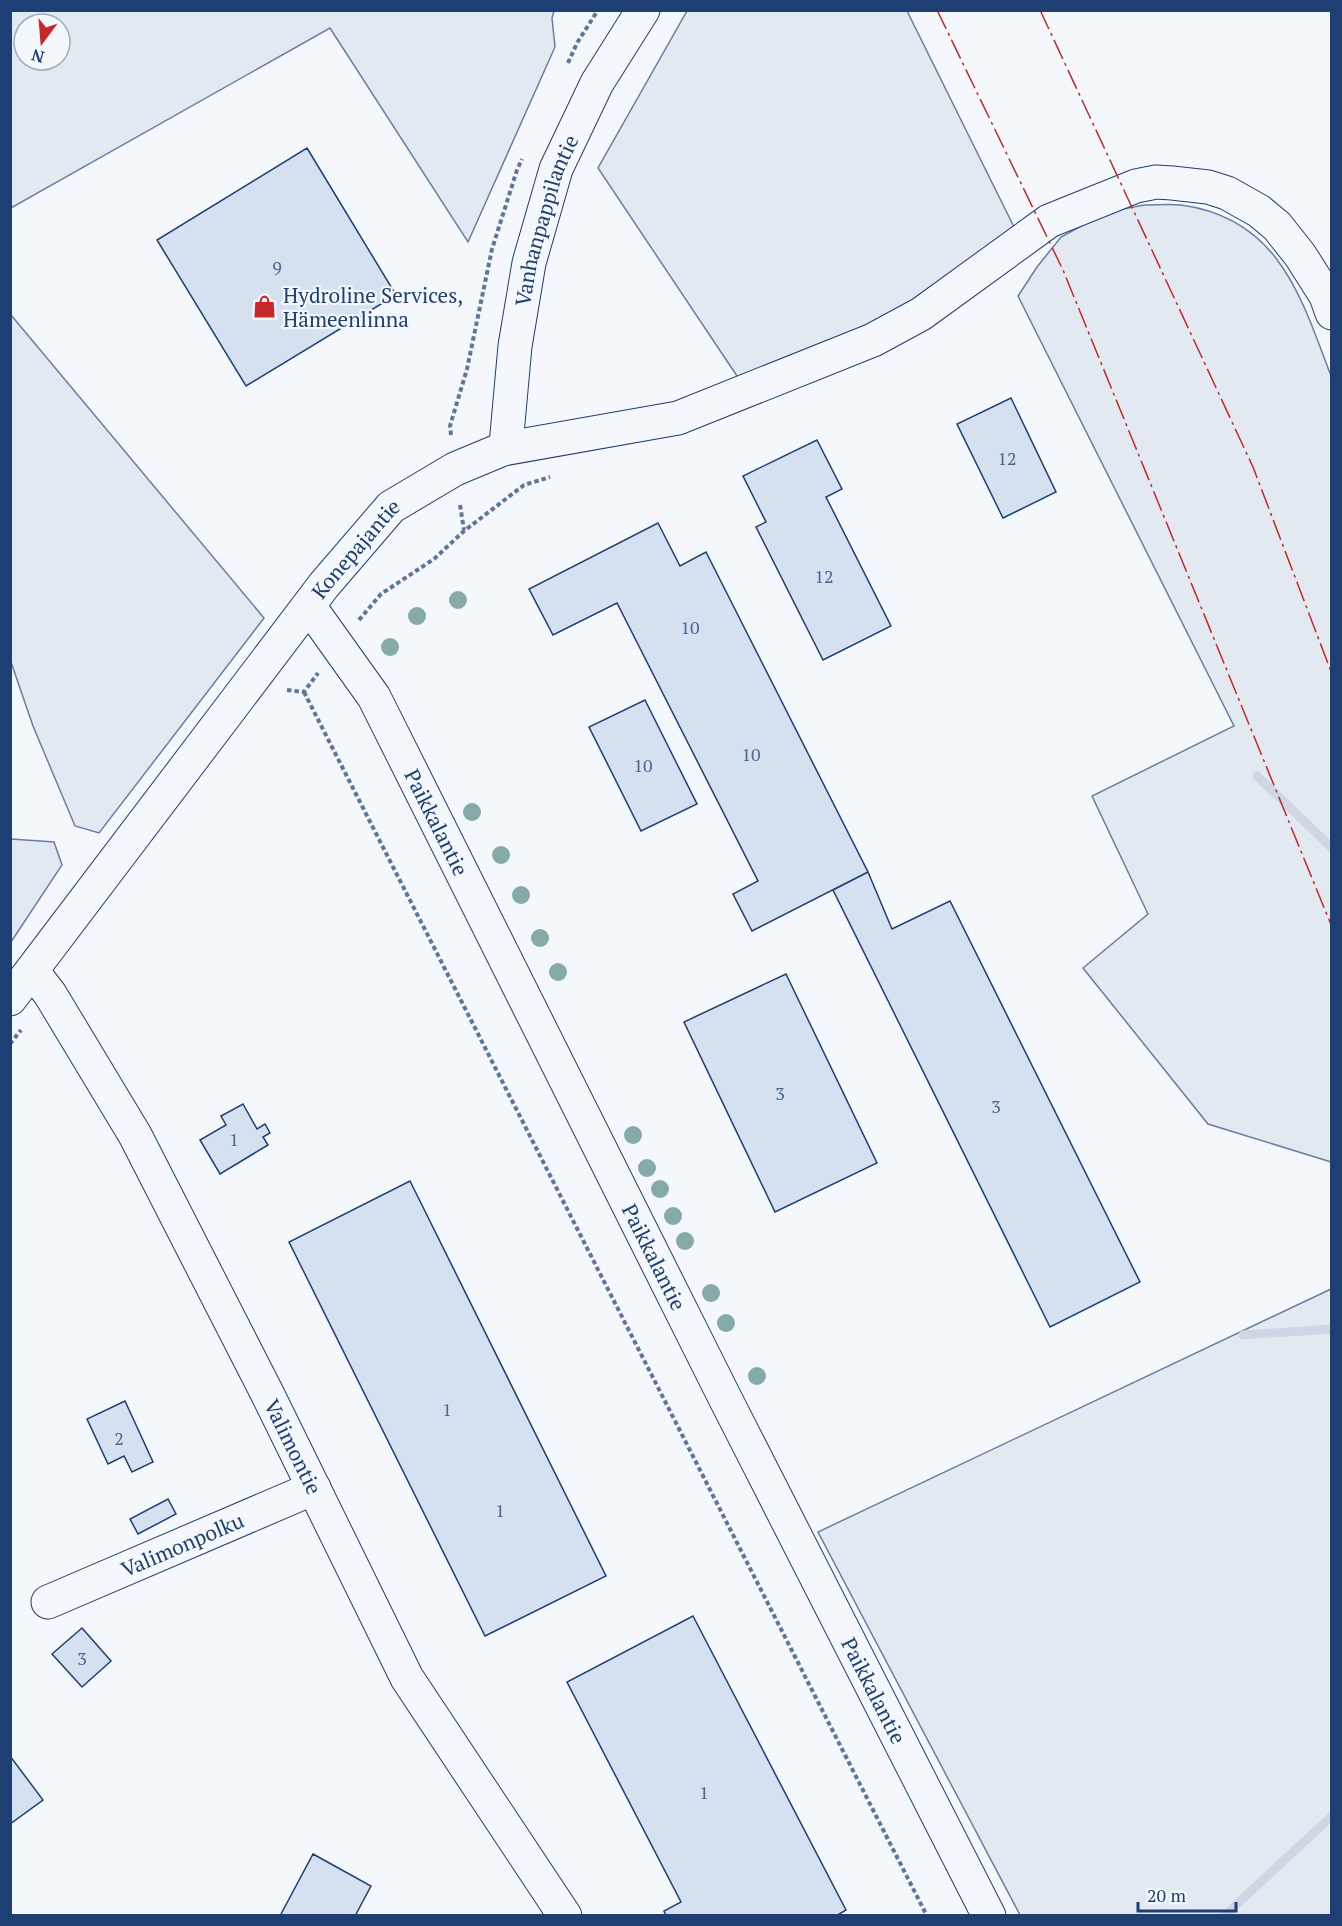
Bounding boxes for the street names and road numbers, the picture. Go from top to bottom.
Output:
street label: Vanhanpappilantie [508,130,584,308]
street label: Konepajantie [305,491,404,604]
street label: Paikkalantie [398,764,475,880]
street label: Paikkalantie [616,1199,693,1315]
street label: Valimontie [258,1394,329,1499]
street label: Valimonpolku [117,1506,248,1583]
street label: Paikkalantie [835,1632,913,1748]

